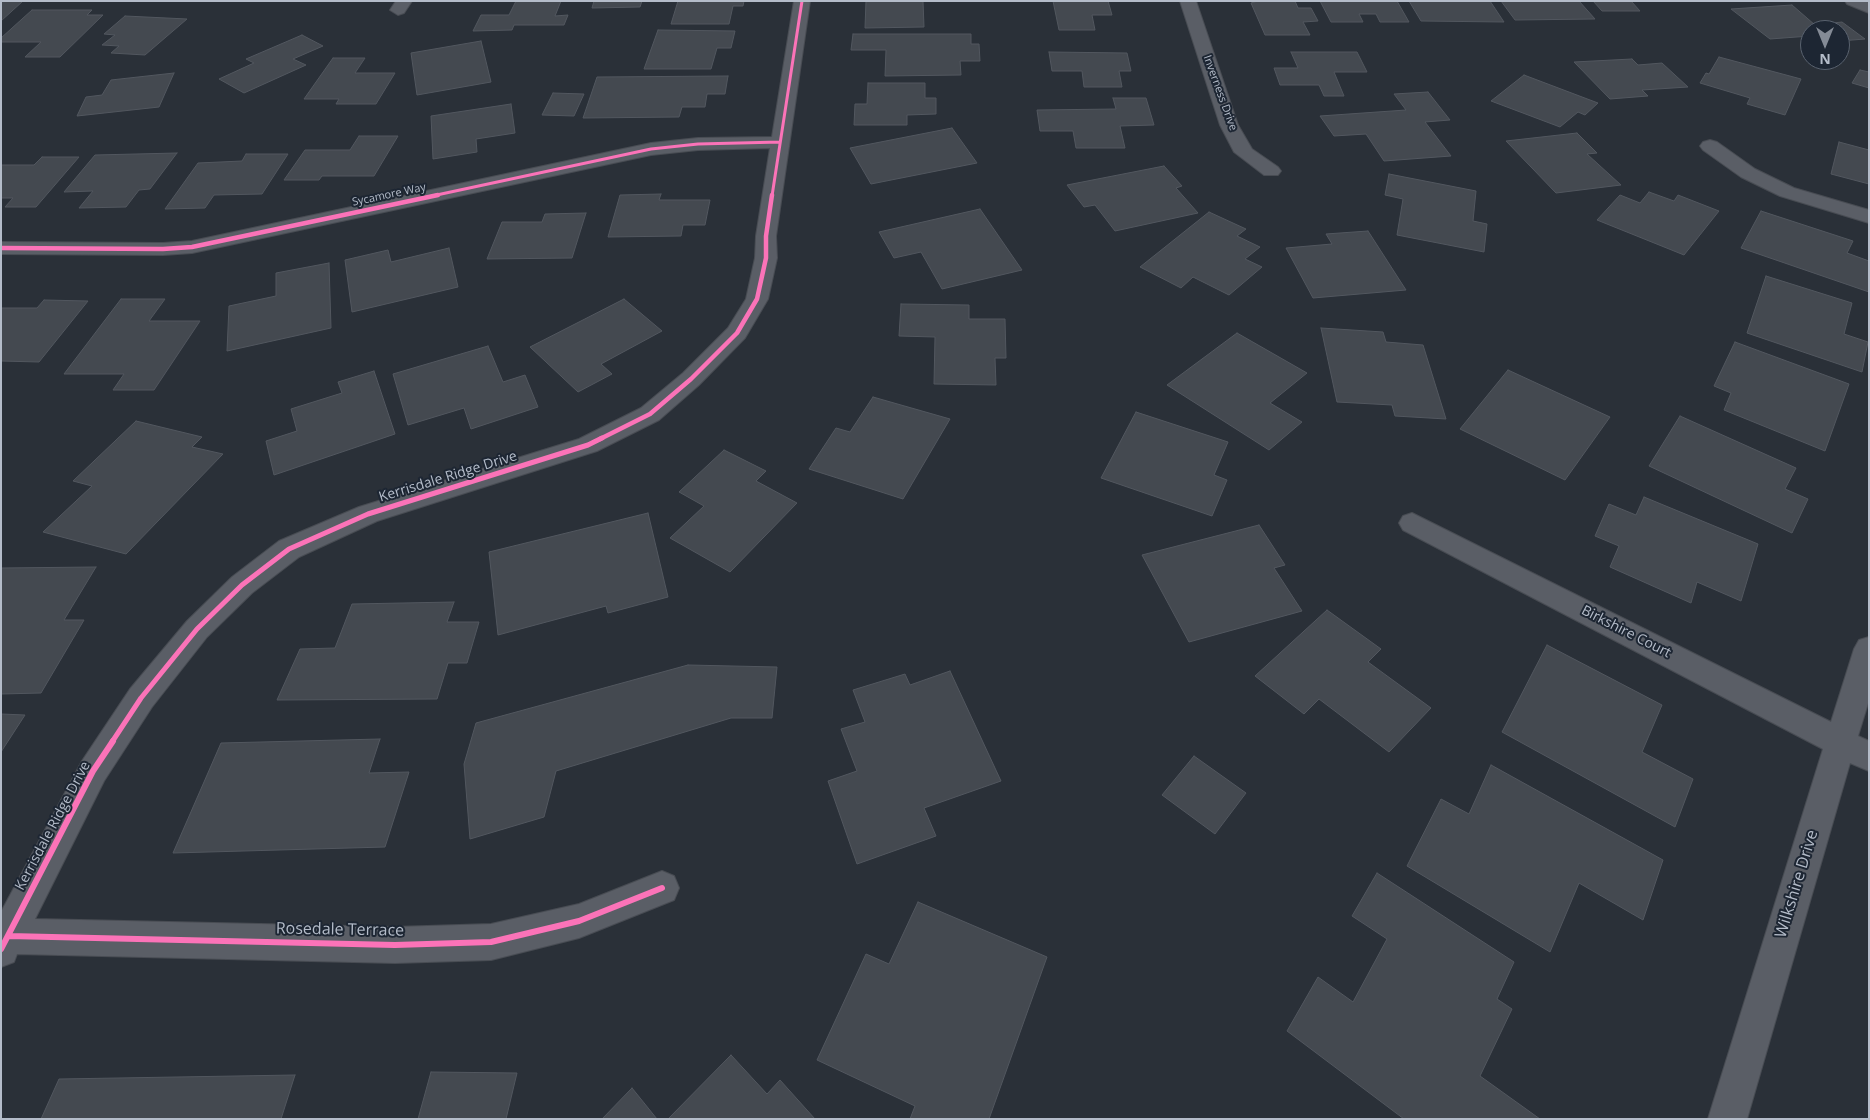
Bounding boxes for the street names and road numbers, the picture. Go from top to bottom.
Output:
street label: Inverness Drive [1200,54,1240,132]
street label: Sycamore Way [351,181,427,209]
street label: Kerrisdale Ridge Drive [377,448,519,506]
street label: Birkshire Court [1578,602,1674,662]
street label: Kerrisdale Ridge Drive [12,759,94,893]
street label: Wilkshire Drive [1772,828,1822,940]
street label: Rosedale Terrace [276,919,404,941]

